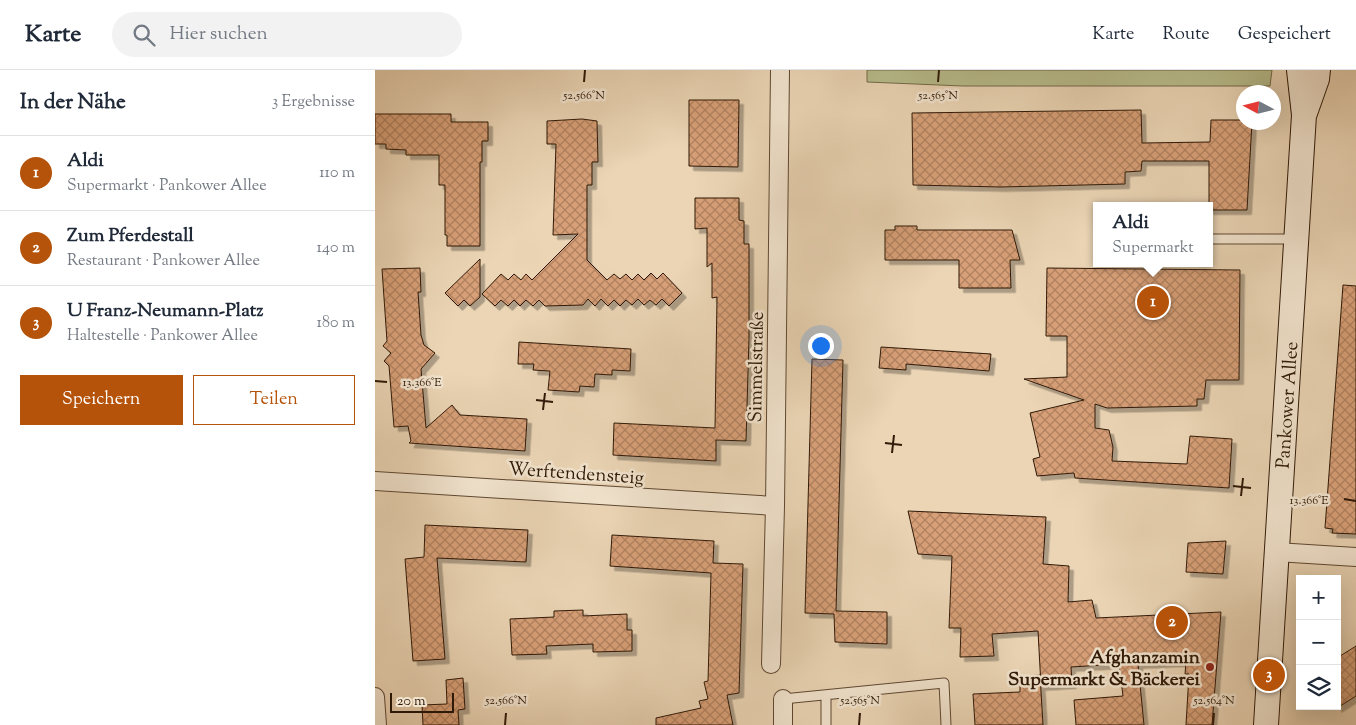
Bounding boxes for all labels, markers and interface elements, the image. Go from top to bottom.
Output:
search box [112,12,462,57]
text: Karte [25,18,82,52]
icon: search [130,21,158,49]
text: Hier suchen [170,21,268,48]
text: Karte [1092,22,1135,48]
text: Route [1163,22,1210,48]
text: Gespeichert [1238,22,1331,48]
north arrow [1236,85,1281,130]
text: 52.566°N [562,87,605,105]
text: 52.565°N [917,87,958,105]
text: In der Nähe [20,88,126,118]
text: 3 Ergebnisse [272,91,355,114]
text: Aldi [67,148,104,175]
text: 1 [33,162,39,185]
text: 110 m [319,162,355,185]
text: Supermarkt · Pankower Allee [67,175,267,198]
popup [1093,202,1213,267]
text: Aldi [1112,210,1149,237]
text: Zum Pferdestall [67,223,194,250]
text: 2 [32,237,40,260]
text: 140 m [317,237,355,260]
text: Supermarkt [1112,237,1194,260]
text: Restaurant · Pankower Allee [67,250,260,273]
pin: 1 [1137,283,1169,321]
text: U Franz-Neumann-Platz [67,298,263,325]
street label: Simmelstraße [743,311,772,423]
text: 3 [33,312,39,335]
text: 180 m [316,312,355,335]
text: Haltestelle · Pankower Allee [67,325,258,348]
your location [808,333,834,359]
street label: Pankower Allee [1271,340,1306,470]
text: 13.366°E [403,374,442,392]
button: Speichern [20,375,183,425]
button: Teilen [193,375,355,425]
street label: Werftendensteig [507,456,645,493]
text: 13.366°E [1290,492,1329,510]
map controls [1296,575,1341,710]
button: + [1296,575,1341,620]
pin: 2 [1156,603,1188,641]
button: − [1296,620,1341,665]
place label: Afghanzamin Supermarkt & Bäckerei [1008,645,1201,694]
pin: 3 [1253,656,1285,694]
marker: Afghanzamin Supermarkt & Bäckerei [1204,661,1216,673]
button: layers [1296,665,1341,710]
scale bar [390,690,454,713]
text: 20 m [397,692,426,712]
text: 52.566°N [484,692,527,710]
text: 52.565°N [839,692,880,710]
text: 52.564°N [1192,692,1235,710]

